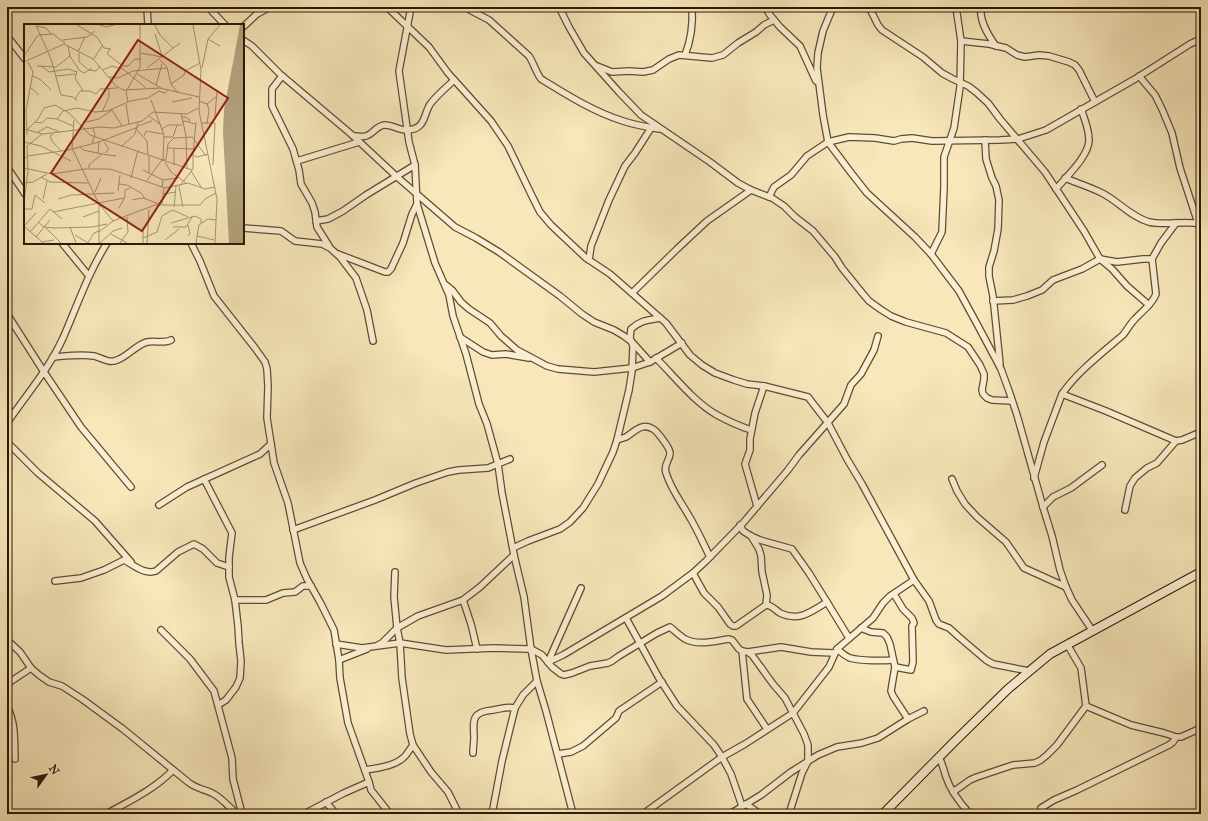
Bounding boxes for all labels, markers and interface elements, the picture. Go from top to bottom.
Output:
inset map [24,24,244,244]
north arrow [26,755,66,795]
text: N [46,762,62,778]

